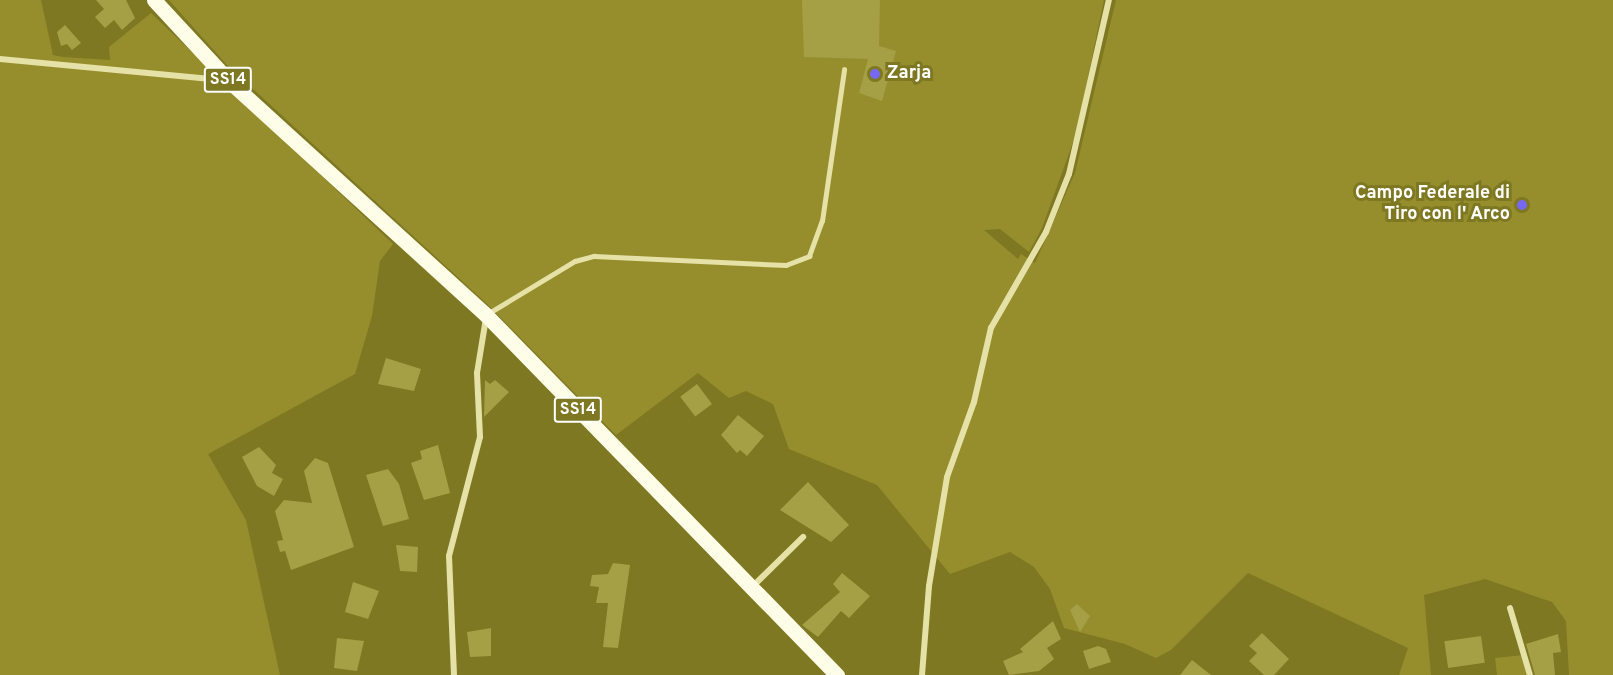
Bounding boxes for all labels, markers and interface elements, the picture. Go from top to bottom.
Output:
place label: Zarja [887,63,931,85]
road number: SS14 [202,67,254,93]
marker: Zarja [868,67,882,81]
place label: Campo Federale di Tiro con l' Arco [1355,184,1510,226]
marker: Campo Federale di Tiro con l' Arco [1515,198,1529,212]
road number: SS14 [552,397,604,423]

